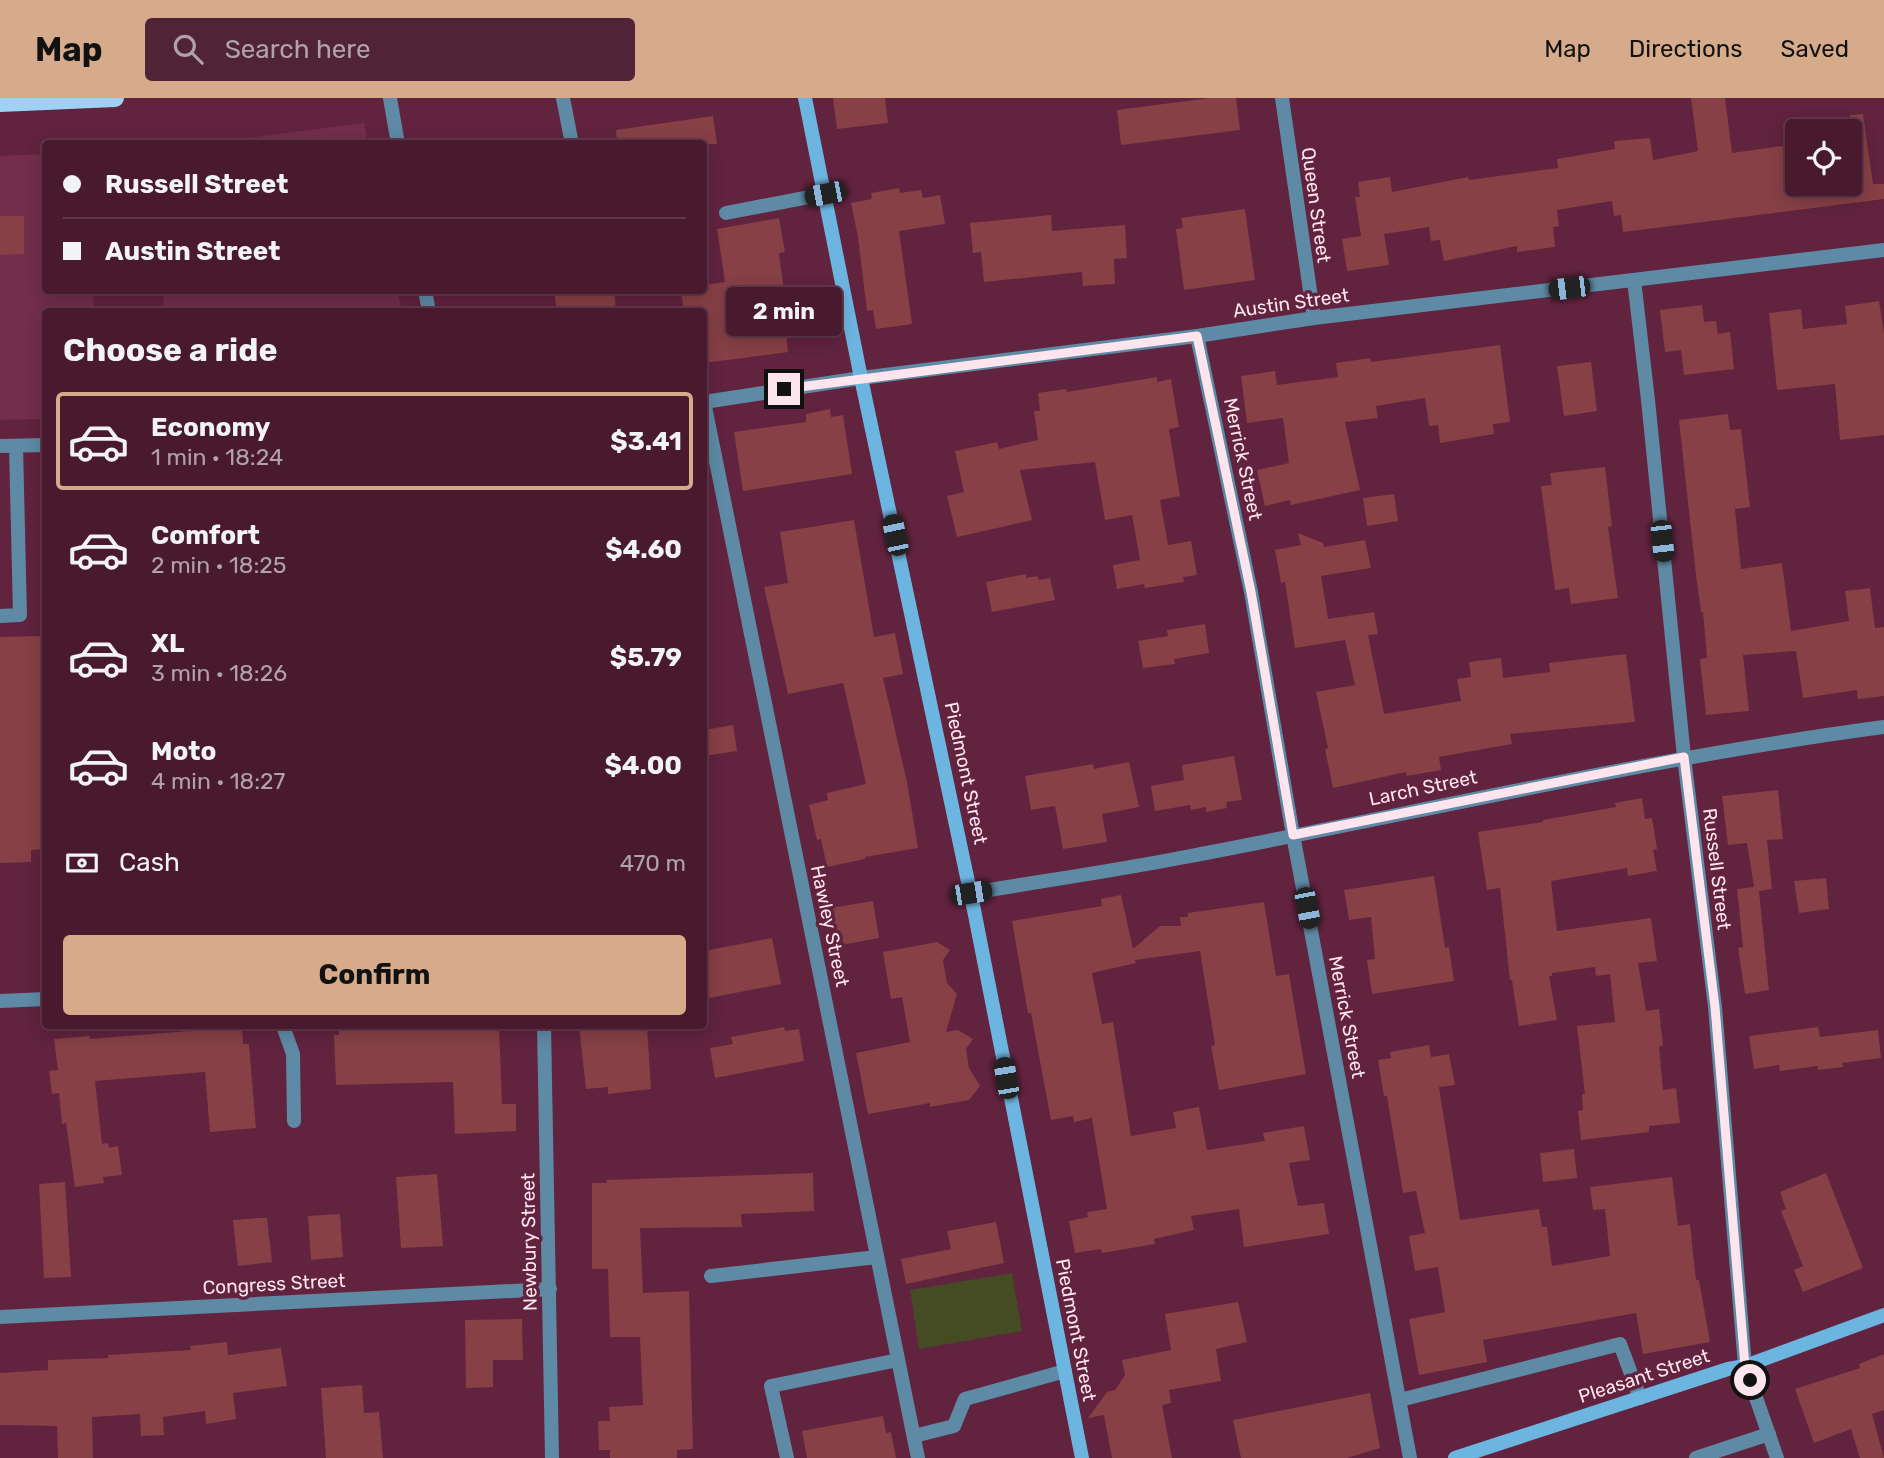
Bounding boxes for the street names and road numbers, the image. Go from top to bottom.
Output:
street label: Queen Street [1296,146,1336,265]
street label: Austin Street [1232,283,1351,323]
street label: Merrick Street [1219,396,1267,523]
street label: Piedmont Street [940,700,992,847]
street label: Larch Street [1367,765,1480,811]
street label: Russell Street [1698,807,1736,932]
street label: Hawley Street [806,863,854,989]
street label: Merrick Street [1324,954,1370,1081]
street label: Newbury Street [516,1172,542,1311]
street label: Piedmont Street [1051,1257,1101,1404]
street label: Congress Street [202,1269,347,1299]
street label: Pleasant Street [1576,1344,1713,1408]

